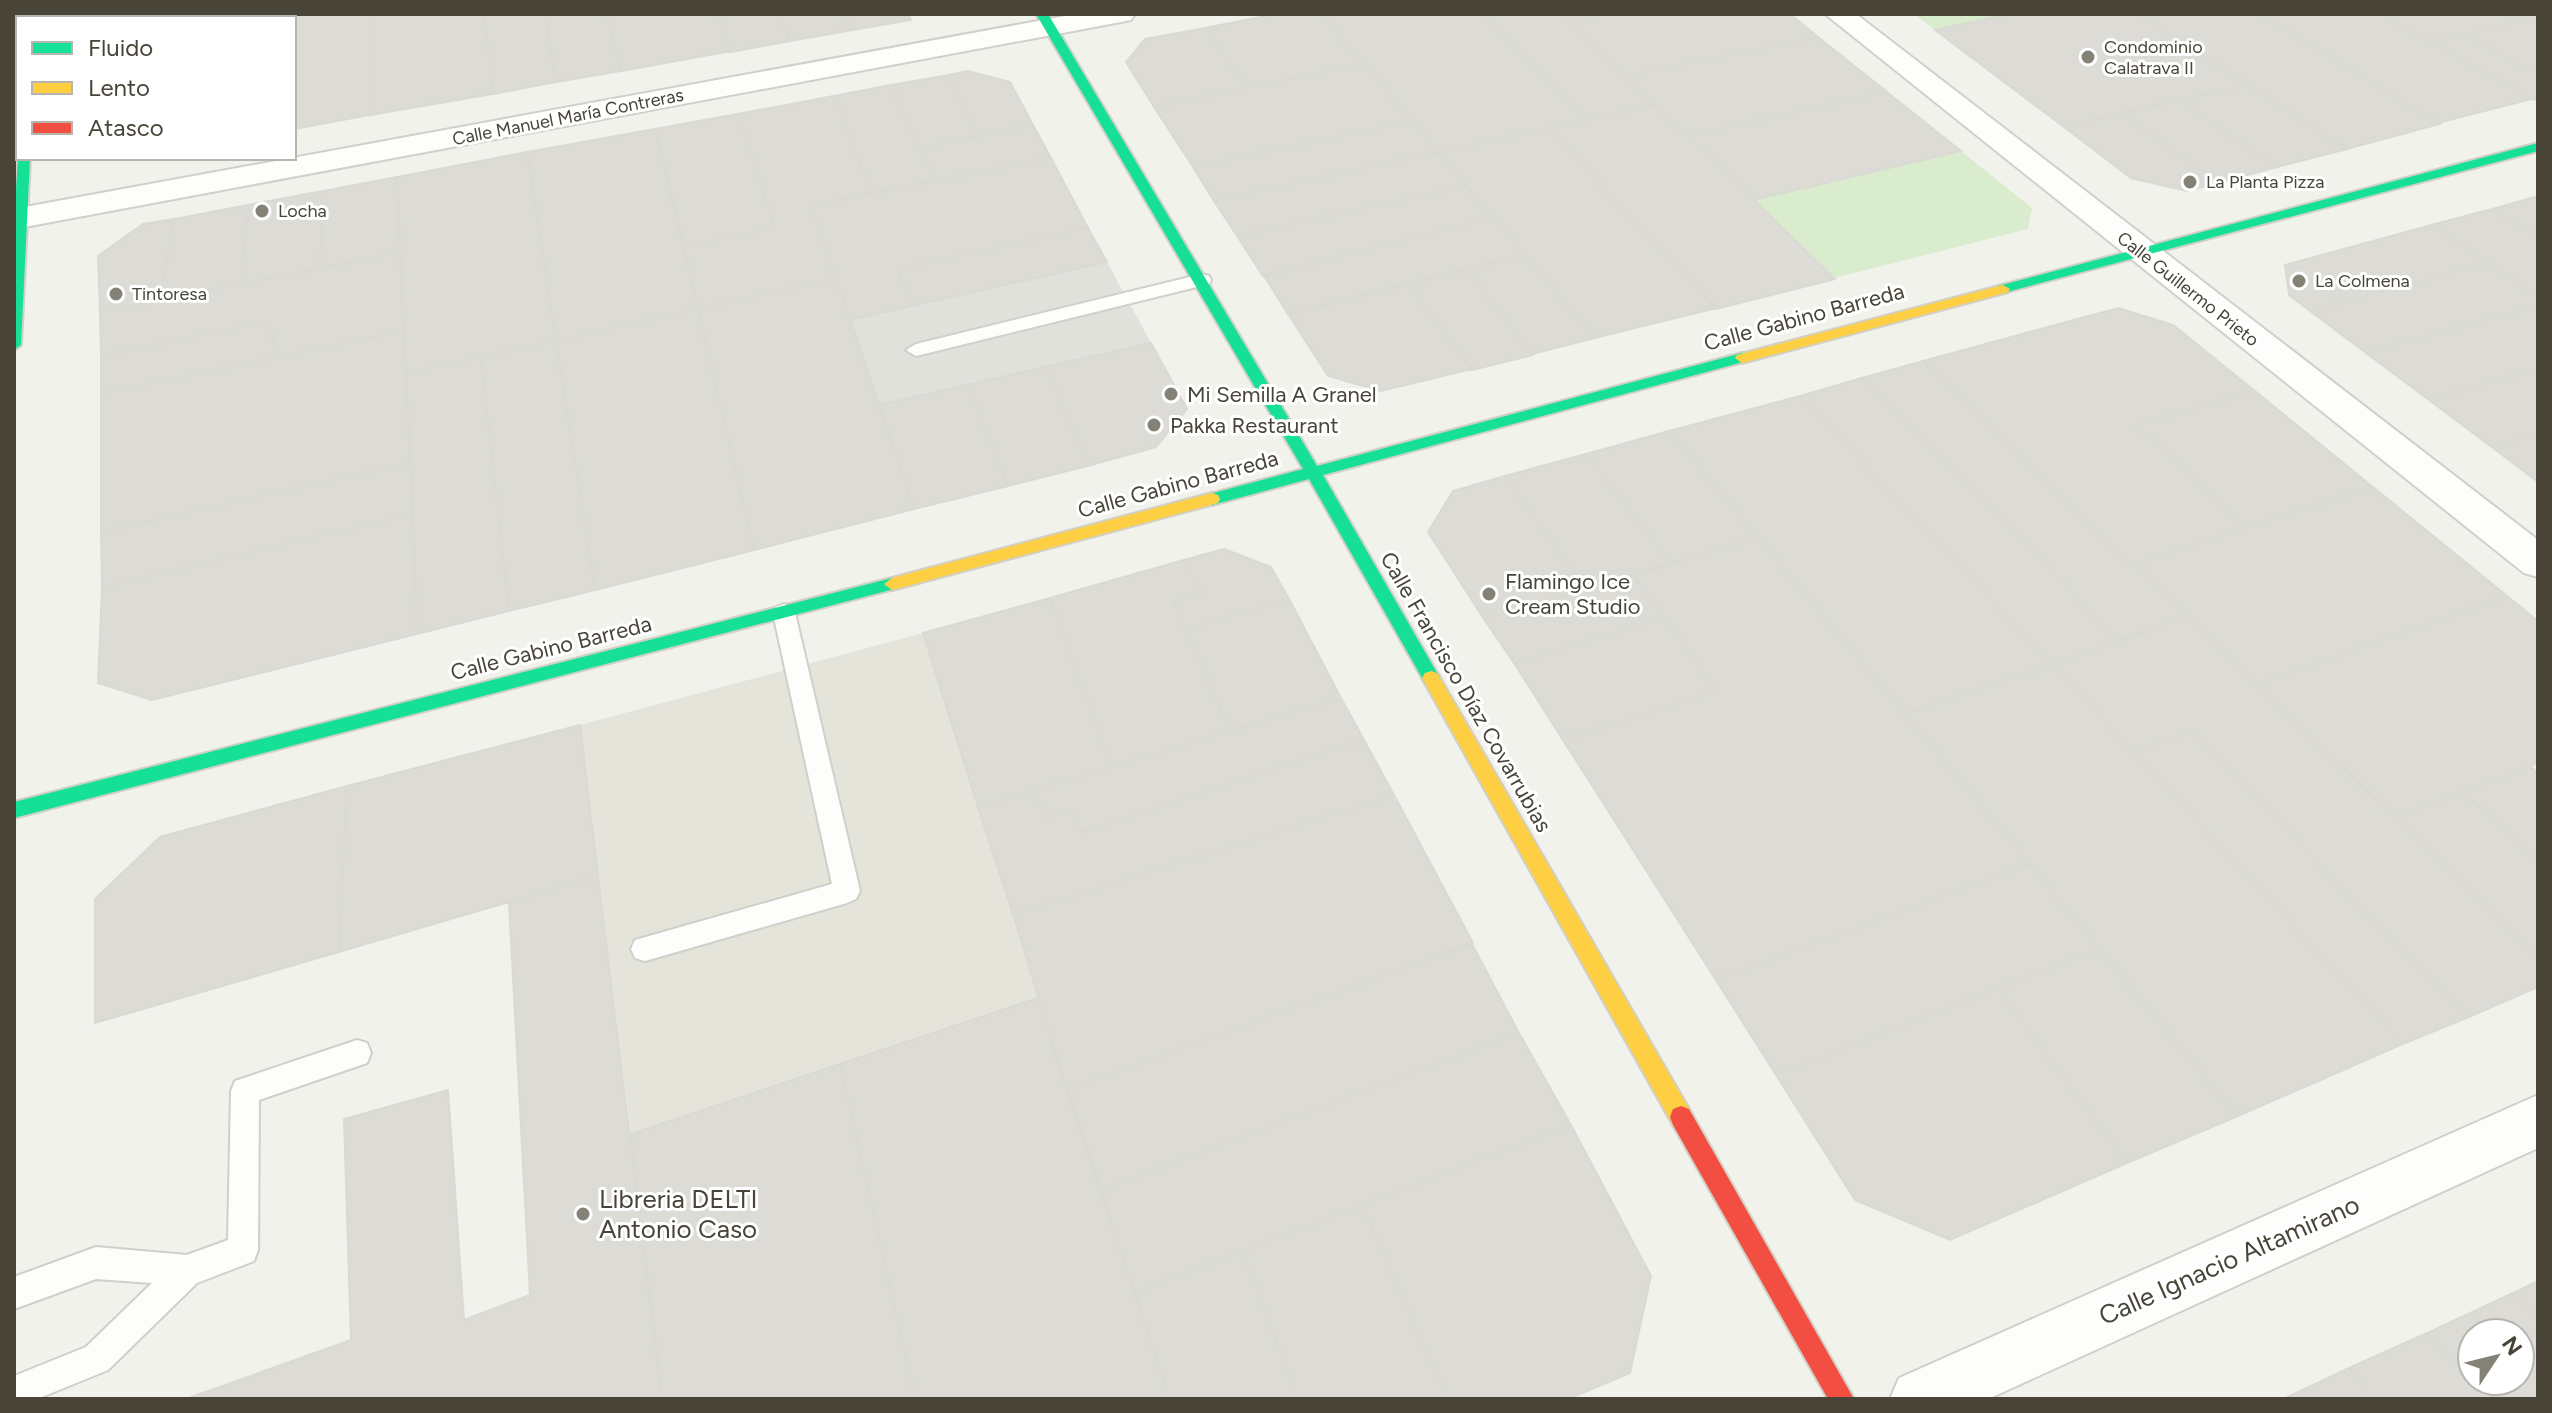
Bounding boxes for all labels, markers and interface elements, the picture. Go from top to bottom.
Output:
legend [16,16,296,160]
text: Fluido [88,33,153,62]
place label: Condominio Calatrava II [2104,36,2203,79]
marker: Condominio Calatrava II [2079,48,2097,66]
text: Lento [88,73,150,102]
street label: Calle Manuel María Contreras [450,84,686,150]
text: Atasco [88,113,164,142]
place label: La Planta Pizza [2206,171,2324,193]
marker: La Planta Pizza [2181,173,2199,191]
place label: Locha [278,200,327,222]
marker: Locha [253,202,271,220]
street label: Calle Guillermo Prieto [2113,227,2263,351]
place label: La Colmena [2315,270,2410,292]
marker: La Colmena [2290,272,2308,290]
street label: Calle Gabino Barreda [1701,277,1907,357]
place label: Tintoresa [132,283,207,305]
marker: Tintoresa [107,285,125,303]
place label: Mi Semilla A Granel [1187,381,1377,408]
marker: Mi Semilla A Granel [1162,385,1180,403]
place label: Pakka Restaurant [1170,412,1339,439]
marker: Pakka Restaurant [1145,416,1163,434]
street label: Calle Gabino Barreda [1075,444,1281,524]
street label: Calle Francisco Díaz Covarrubias [1374,547,1558,837]
place label: Flamingo Ice Cream Studio [1505,568,1641,620]
marker: Flamingo Ice Cream Studio [1480,585,1498,603]
street label: Calle Gabino Barreda [448,610,654,686]
place label: Libreria DELTI Antonio Caso [599,1183,758,1245]
street label: Calle Ignacio Altamirano [2094,1188,2364,1332]
marker: Libreria DELTI Antonio Caso [574,1205,592,1223]
north arrow [2456,1317,2536,1397]
text: N [2496,1331,2528,1361]

